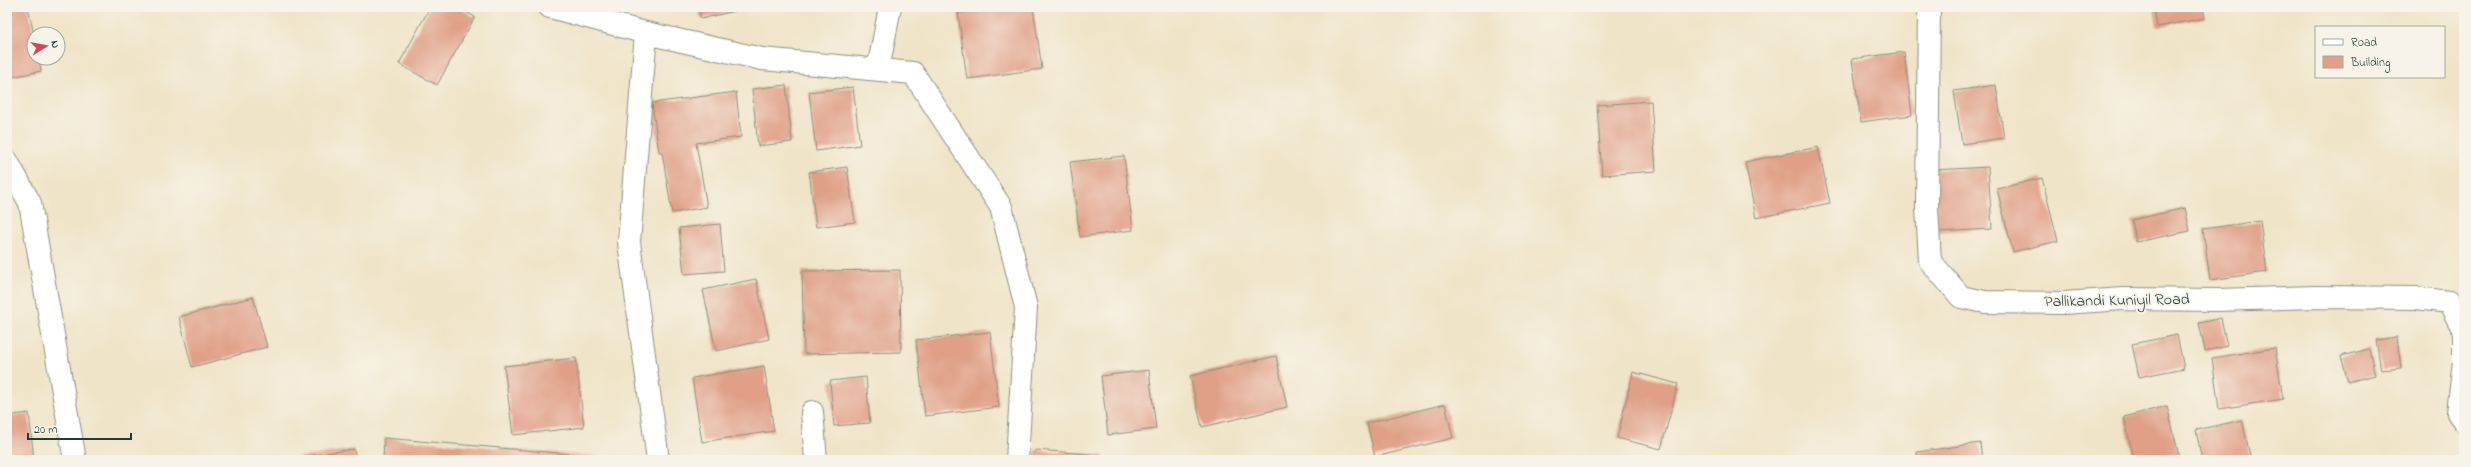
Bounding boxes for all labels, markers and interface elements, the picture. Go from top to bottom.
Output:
north arrow [26,26,66,66]
legend [2315,26,2445,78]
text: Road [2351,34,2377,52]
text: N [46,39,63,49]
text: Building [2350,54,2390,73]
street label: Pallikandi Kuniyil Road [2044,288,2190,314]
scale bar [28,415,131,441]
text: 20 m [34,421,57,439]

